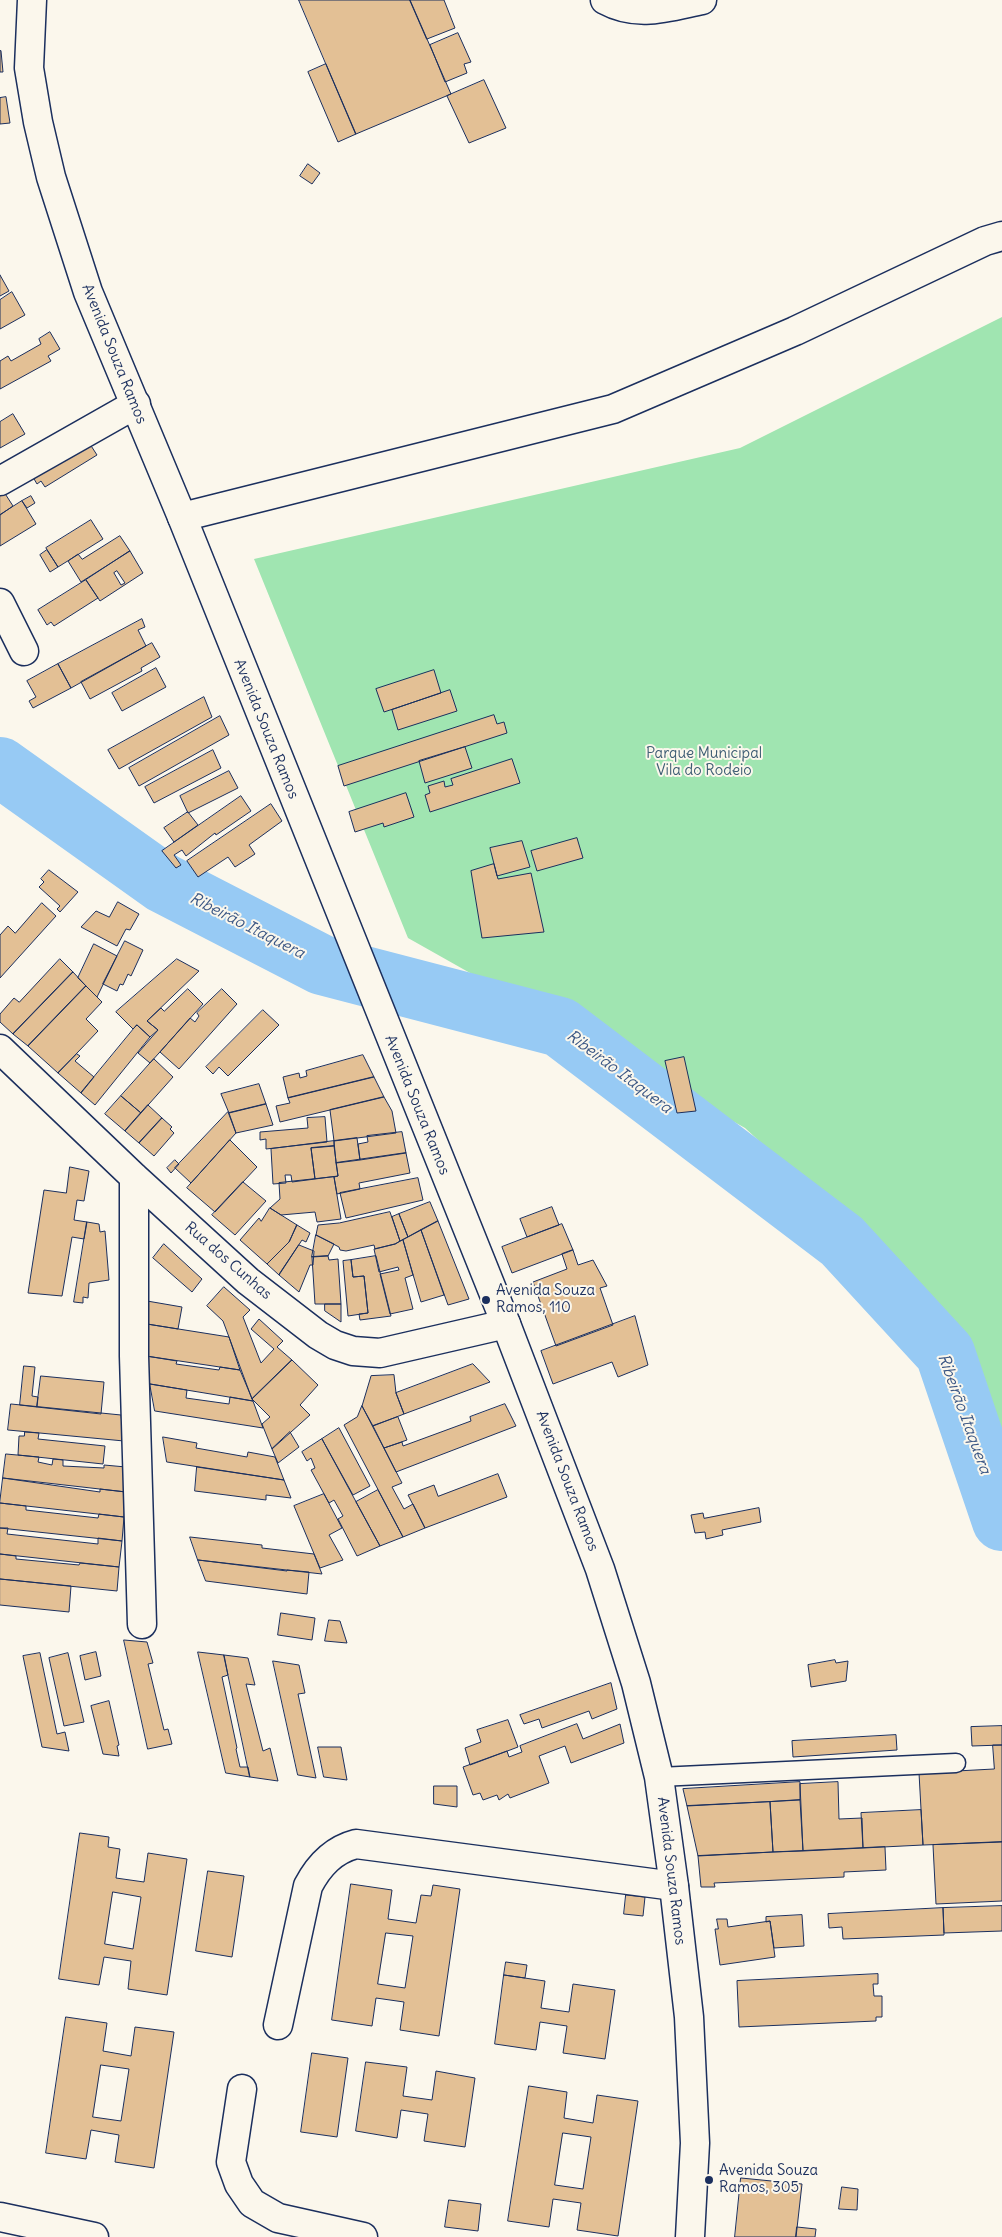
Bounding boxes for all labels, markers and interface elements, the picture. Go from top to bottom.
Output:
street label: Avenida Souza Ramos [78,282,150,426]
street label: Avenida Souza Ramos [230,657,302,801]
park label: Parque Municipal Vila do Rodeio [646,745,762,780]
water label: Ribeirão Itaquera [186,889,308,963]
water label: Ribeirão Itaquera [563,1026,675,1118]
street label: Avenida Souza Ramos [381,1033,453,1177]
street label: Rua dos Cunhas [181,1218,275,1304]
place label: Avenida Souza Ramos, 110 [496,1282,595,1317]
marker: Avenida Souza Ramos, 110 [480,1294,492,1306]
water label: Ribeirão Itaquera [933,1351,995,1477]
street label: Avenida Souza Ramos [532,1408,602,1554]
street label: Avenida Souza Ramos [653,1796,689,1946]
place label: Avenida Souza Ramos, 305 [719,2162,818,2197]
marker: Avenida Souza Ramos, 305 [703,2174,715,2186]

